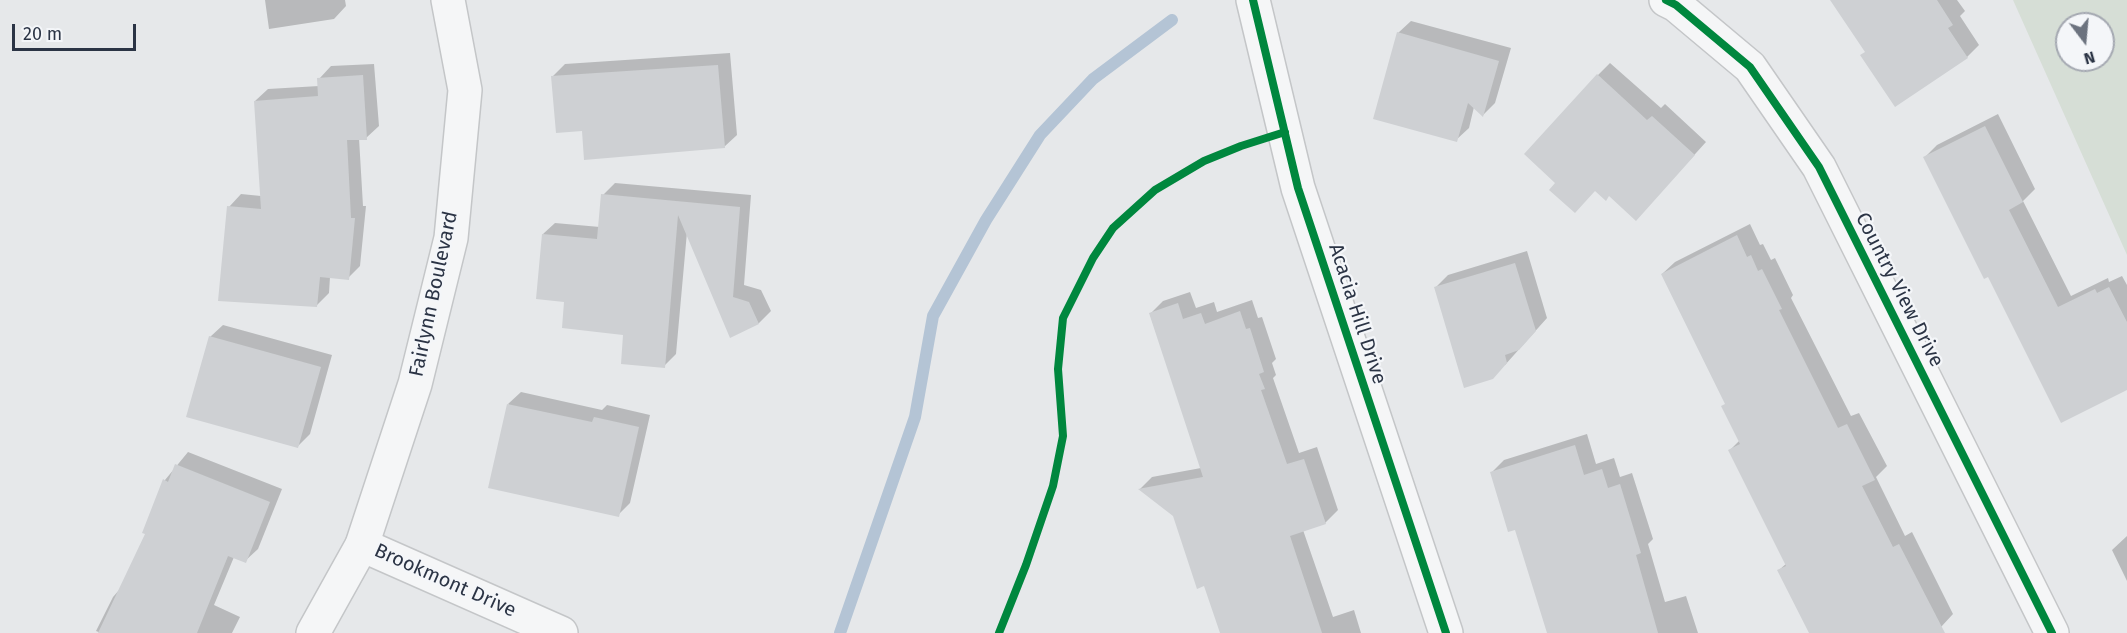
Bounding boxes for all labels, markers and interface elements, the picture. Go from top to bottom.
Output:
scale bar [15,12,140,50]
north arrow [2055,12,2115,72]
text: 20 m [23,23,62,45]
text: N [2082,47,2097,68]
street label: Fairlynn Boulevard [405,209,463,379]
street label: Country View Drive [1850,209,1948,371]
street label: Acacia Hill Drive [1323,241,1391,387]
street label: Brookmont Drive [370,539,520,623]

